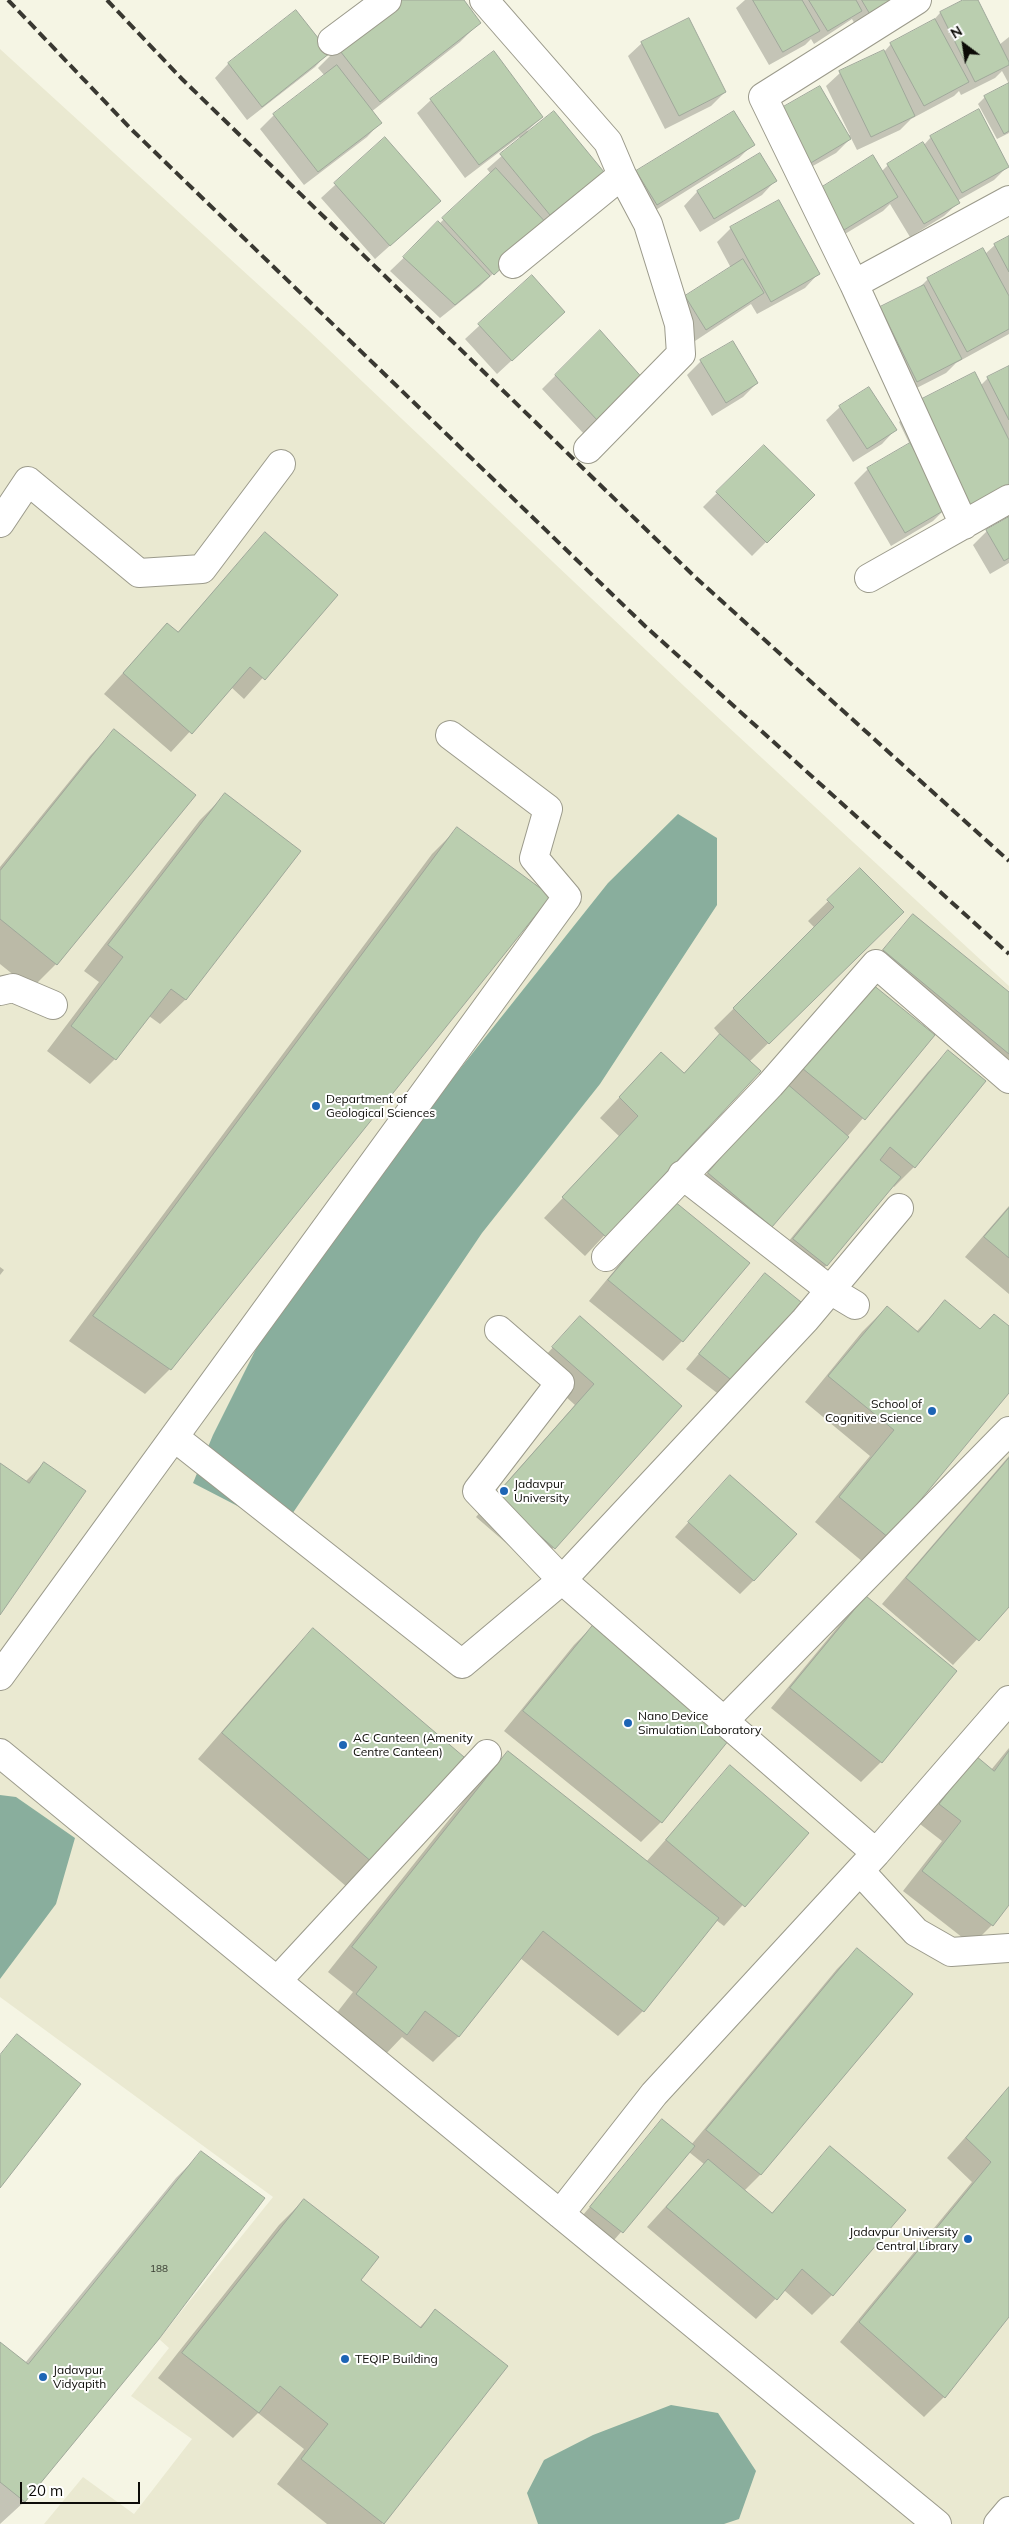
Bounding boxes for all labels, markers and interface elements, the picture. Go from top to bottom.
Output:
north arrow [939,20,989,70]
text: N [947,22,965,43]
place label: Department of Geological Sciences [326,1092,435,1120]
marker: Department of Geological Sciences [310,1100,322,1112]
place label: School of Cognitive Science [825,1397,922,1425]
marker: School of Cognitive Science [926,1405,938,1417]
place label: Jadavpur University [514,1477,569,1505]
marker: Jadavpur University [498,1485,510,1497]
place label: Nano Device Simulation Laboratory [638,1709,761,1737]
marker: Nano Device Simulation Laboratory [622,1717,634,1729]
place label: AC Canteen (Amenity Centre Canteen) [353,1731,473,1759]
marker: AC Canteen (Amenity Centre Canteen) [337,1739,349,1751]
place label: Jadavpur University Central Library [849,2225,958,2253]
marker: Jadavpur University Central Library [962,2233,974,2245]
house number: 188 [150,2263,168,2275]
place label: TEQIP Building [355,2352,438,2366]
marker: TEQIP Building [339,2353,351,2365]
place label: Jadavpur Vidyapith [53,2363,106,2391]
marker: Jadavpur Vidyapith [37,2371,49,2383]
scale bar [22,2472,142,2504]
text: 20 m [28,2481,63,2500]

